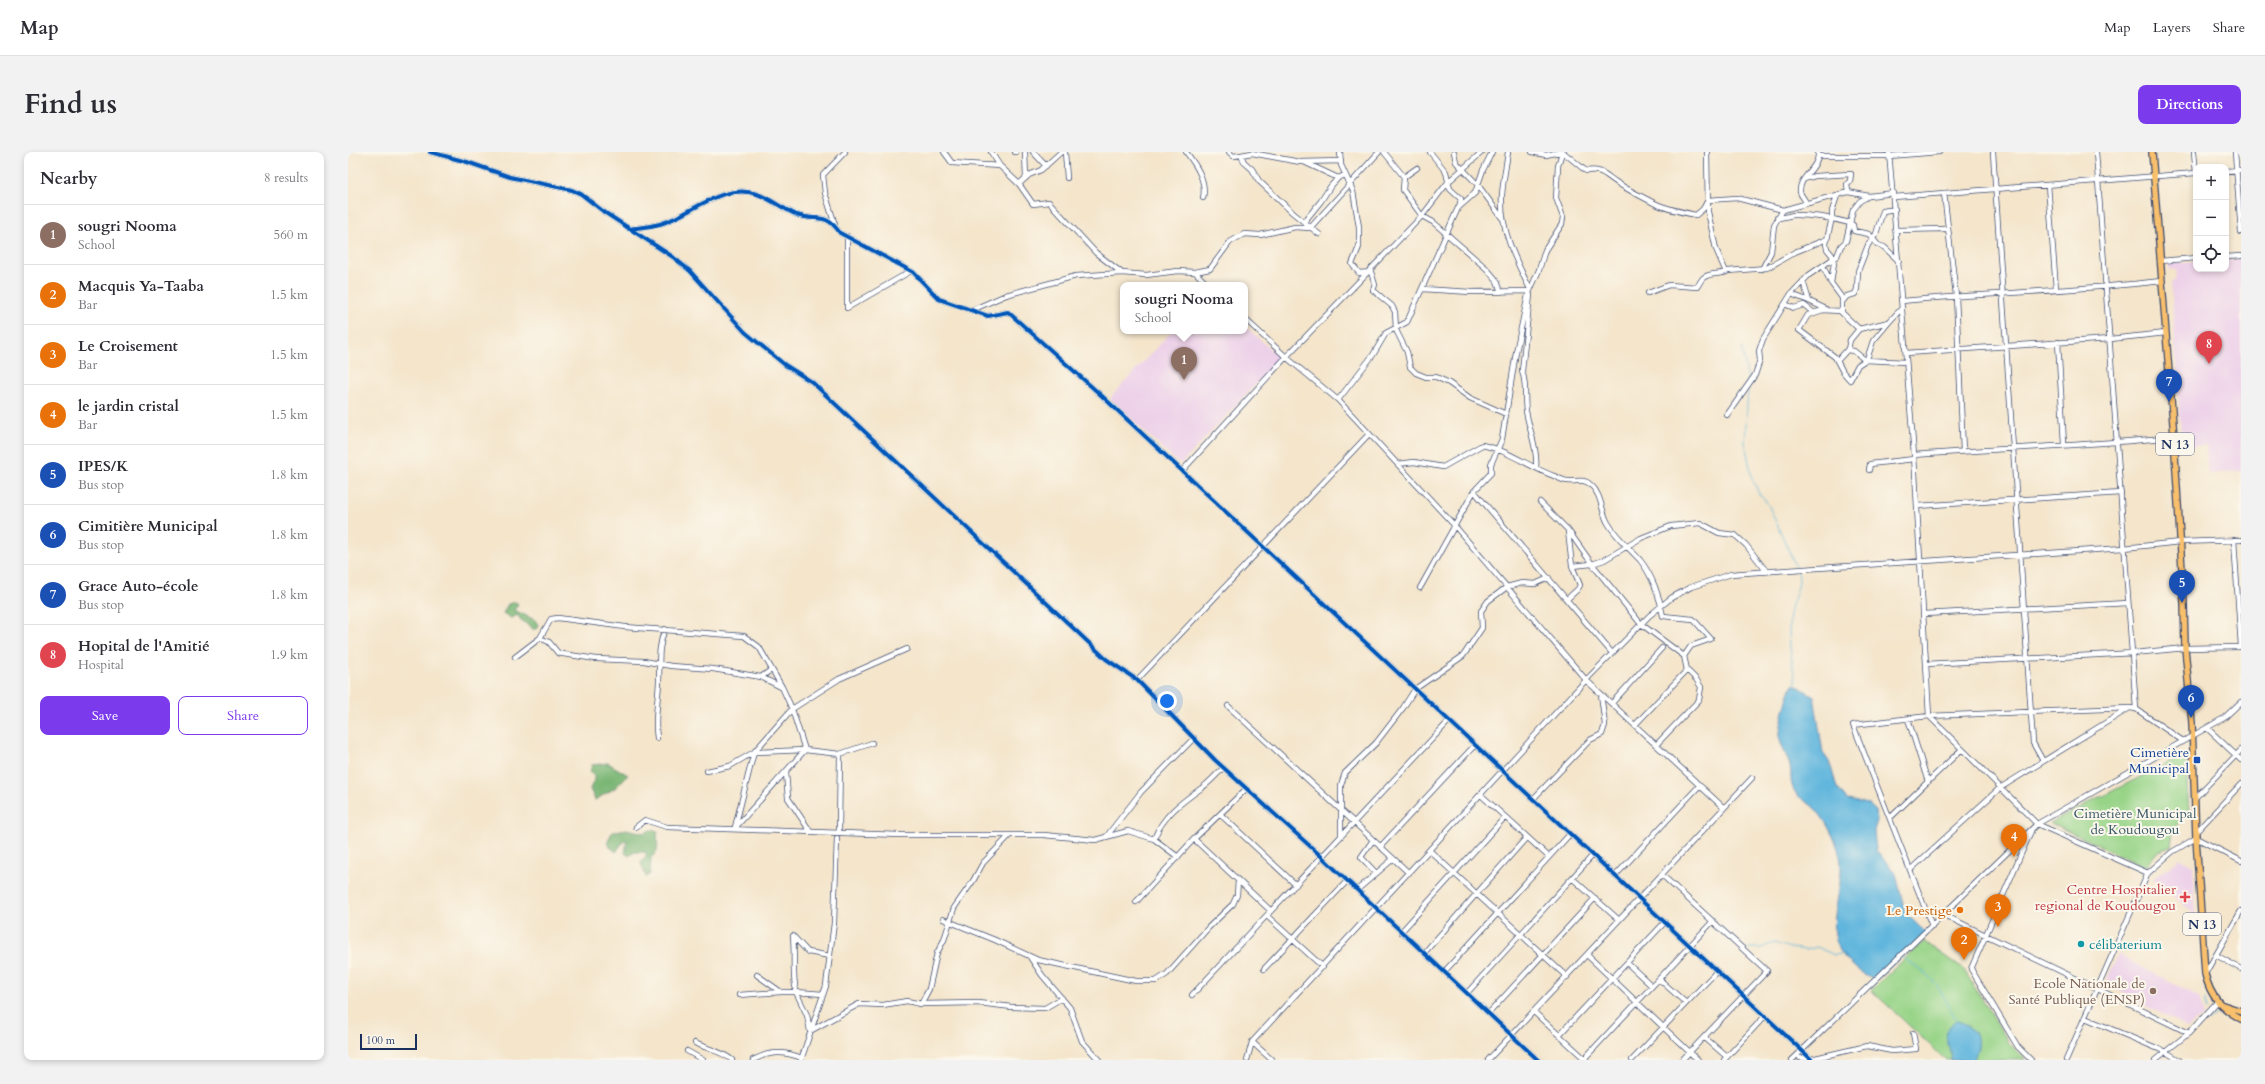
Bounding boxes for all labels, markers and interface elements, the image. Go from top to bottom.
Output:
text: Map [20,15,59,41]
text: Map [2104,18,2131,37]
text: Layers [2153,18,2191,37]
text: Share [2213,18,2245,37]
text: Find us [24,85,117,123]
button: Directions [2138,85,2241,124]
map controls [2193,164,2229,272]
button: + [2193,164,2229,200]
text: Nearby [40,167,97,190]
text: 8 results [264,169,308,187]
button: − [2193,200,2229,236]
text: sougri Nooma [78,216,177,236]
text: 1 [50,226,56,244]
text: 560 m [274,226,308,244]
text: School [78,236,115,254]
button: locate [2193,236,2229,272]
text: Macquis Ya-Taaba [78,276,204,296]
popup [1120,282,1248,334]
text: 2 [50,286,56,304]
text: 1.5 km [270,286,308,304]
text: sougri Nooma [1135,289,1233,309]
text: Bar [78,296,97,314]
text: School [1135,309,1172,327]
pin: 8 [2196,331,2222,364]
text: Le Croisement [78,336,178,356]
text: 3 [50,346,56,364]
text: 1.5 km [270,346,308,364]
pin: 1 [1171,347,1197,380]
text: Bar [78,356,97,374]
pin: 7 [2156,369,2182,402]
text: le jardin cristal [78,396,179,416]
text: 4 [50,406,56,424]
text: 1.5 km [270,406,308,424]
text: Bar [78,416,97,434]
road number: N 13 [2156,433,2194,455]
text: IPES/K [78,456,128,476]
text: 5 [50,466,56,484]
text: 1.8 km [270,466,308,484]
text: Bus stop [78,476,124,494]
text: Cimitière Municipal [78,516,218,536]
text: 6 [50,526,56,544]
text: 1.8 km [270,526,308,544]
text: Bus stop [78,536,124,554]
pin: 5 [2169,570,2195,603]
text: Grace Auto-école [78,576,198,596]
text: 7 [50,586,56,604]
text: 1.8 km [270,586,308,604]
text: Bus stop [78,596,124,614]
text: Hopital de l'Amitié [78,636,210,656]
text: 8 [50,646,56,664]
text: 1.9 km [270,646,308,664]
text: Hospital [78,656,124,674]
pin: 6 [2178,685,2204,718]
your location [1157,691,1177,711]
button: Save [40,696,170,735]
button: Share [178,696,308,735]
place label: Cimetière Municipal [2129,743,2189,778]
marker: Cimetière Municipal [2192,755,2202,765]
park label: Cimetière Municipal de Koudougou [2074,804,2197,839]
pin: 4 [2001,824,2027,857]
place label: Centre Hospitalier regional de Koudougou [2035,880,2177,915]
marker: Centre Hospitalier regional de Koudougou [2179,891,2191,903]
pin: 3 [1985,894,2011,927]
place label: Le Prestige [1886,901,1952,920]
marker: Le Prestige [1955,905,1965,915]
road number: N 13 [2183,913,2221,935]
pin: 2 [1951,927,1977,960]
place label: célibaterium [2089,935,2162,954]
marker: célibaterium [2076,939,2086,949]
place label: Ecole Nationale de Santé Publique (ENSP) [2008,974,2145,1009]
marker: Ecole Nationale de Santé Publique (ENSP) [2148,986,2158,996]
scale bar [360,1032,417,1051]
text: 100 m [366,1033,395,1048]

